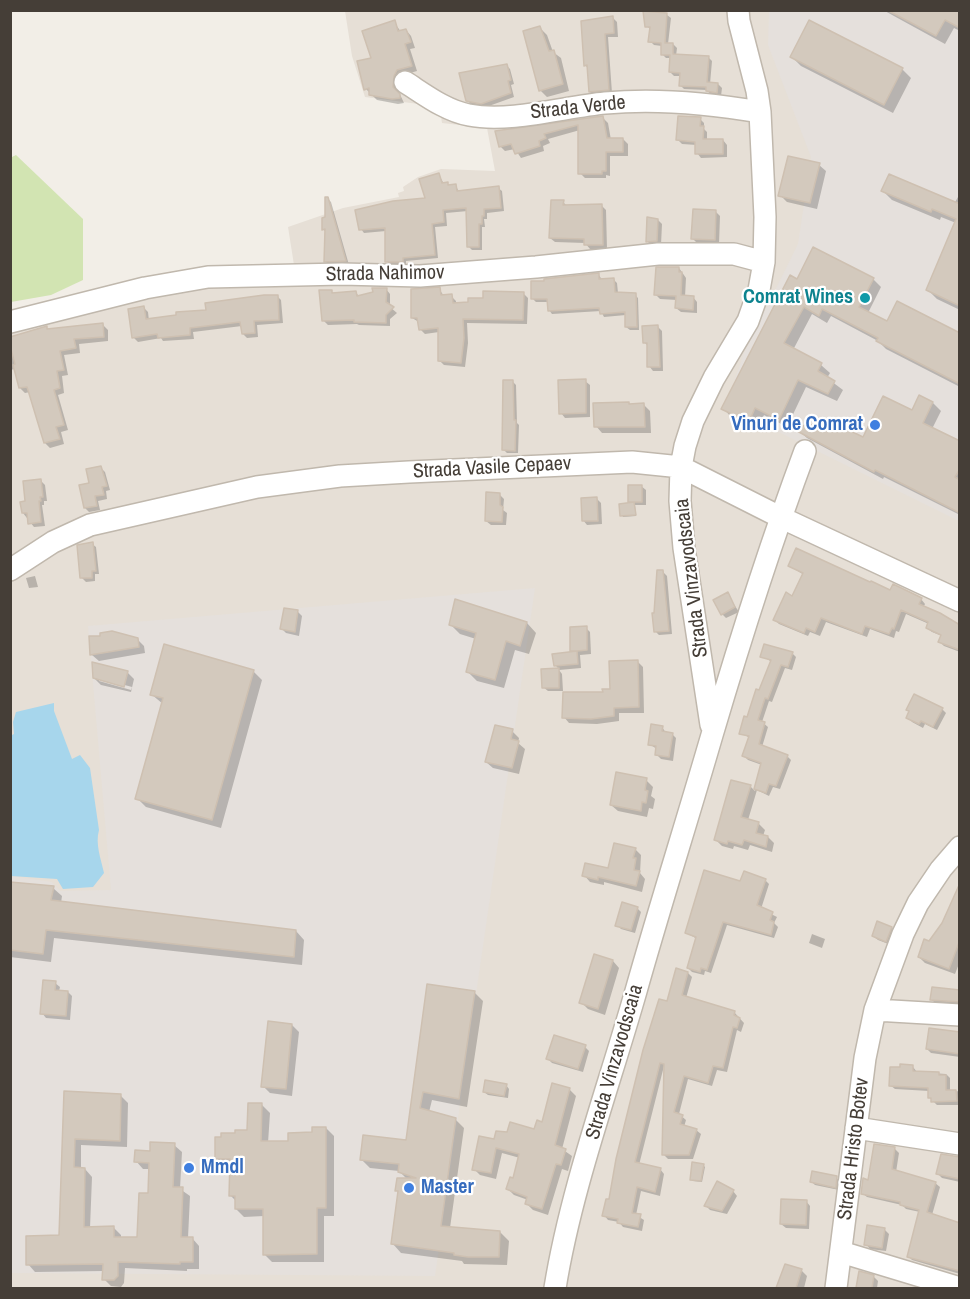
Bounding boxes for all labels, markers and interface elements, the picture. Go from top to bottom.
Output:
street label: Strada Verde [529,91,627,125]
street label: Strada Nahimov [326,261,444,287]
place label: Comrat Wines [743,286,853,310]
marker: Comrat Wines [858,291,872,305]
place label: Vinuri de Comrat [731,413,863,437]
marker: Vinuri de Comrat [868,418,882,432]
street label: Strada Vasile Cepaev [412,452,572,484]
street label: Strada Vinzavodscaia [670,497,714,659]
street label: Strada Vinzavodscaia [581,982,649,1142]
street label: Strada Hristo Botev [833,1077,875,1221]
place label: Mmdl [201,1156,244,1180]
marker: Mmdl [182,1161,196,1175]
place label: Master [421,1176,474,1200]
marker: Master [402,1181,416,1195]

